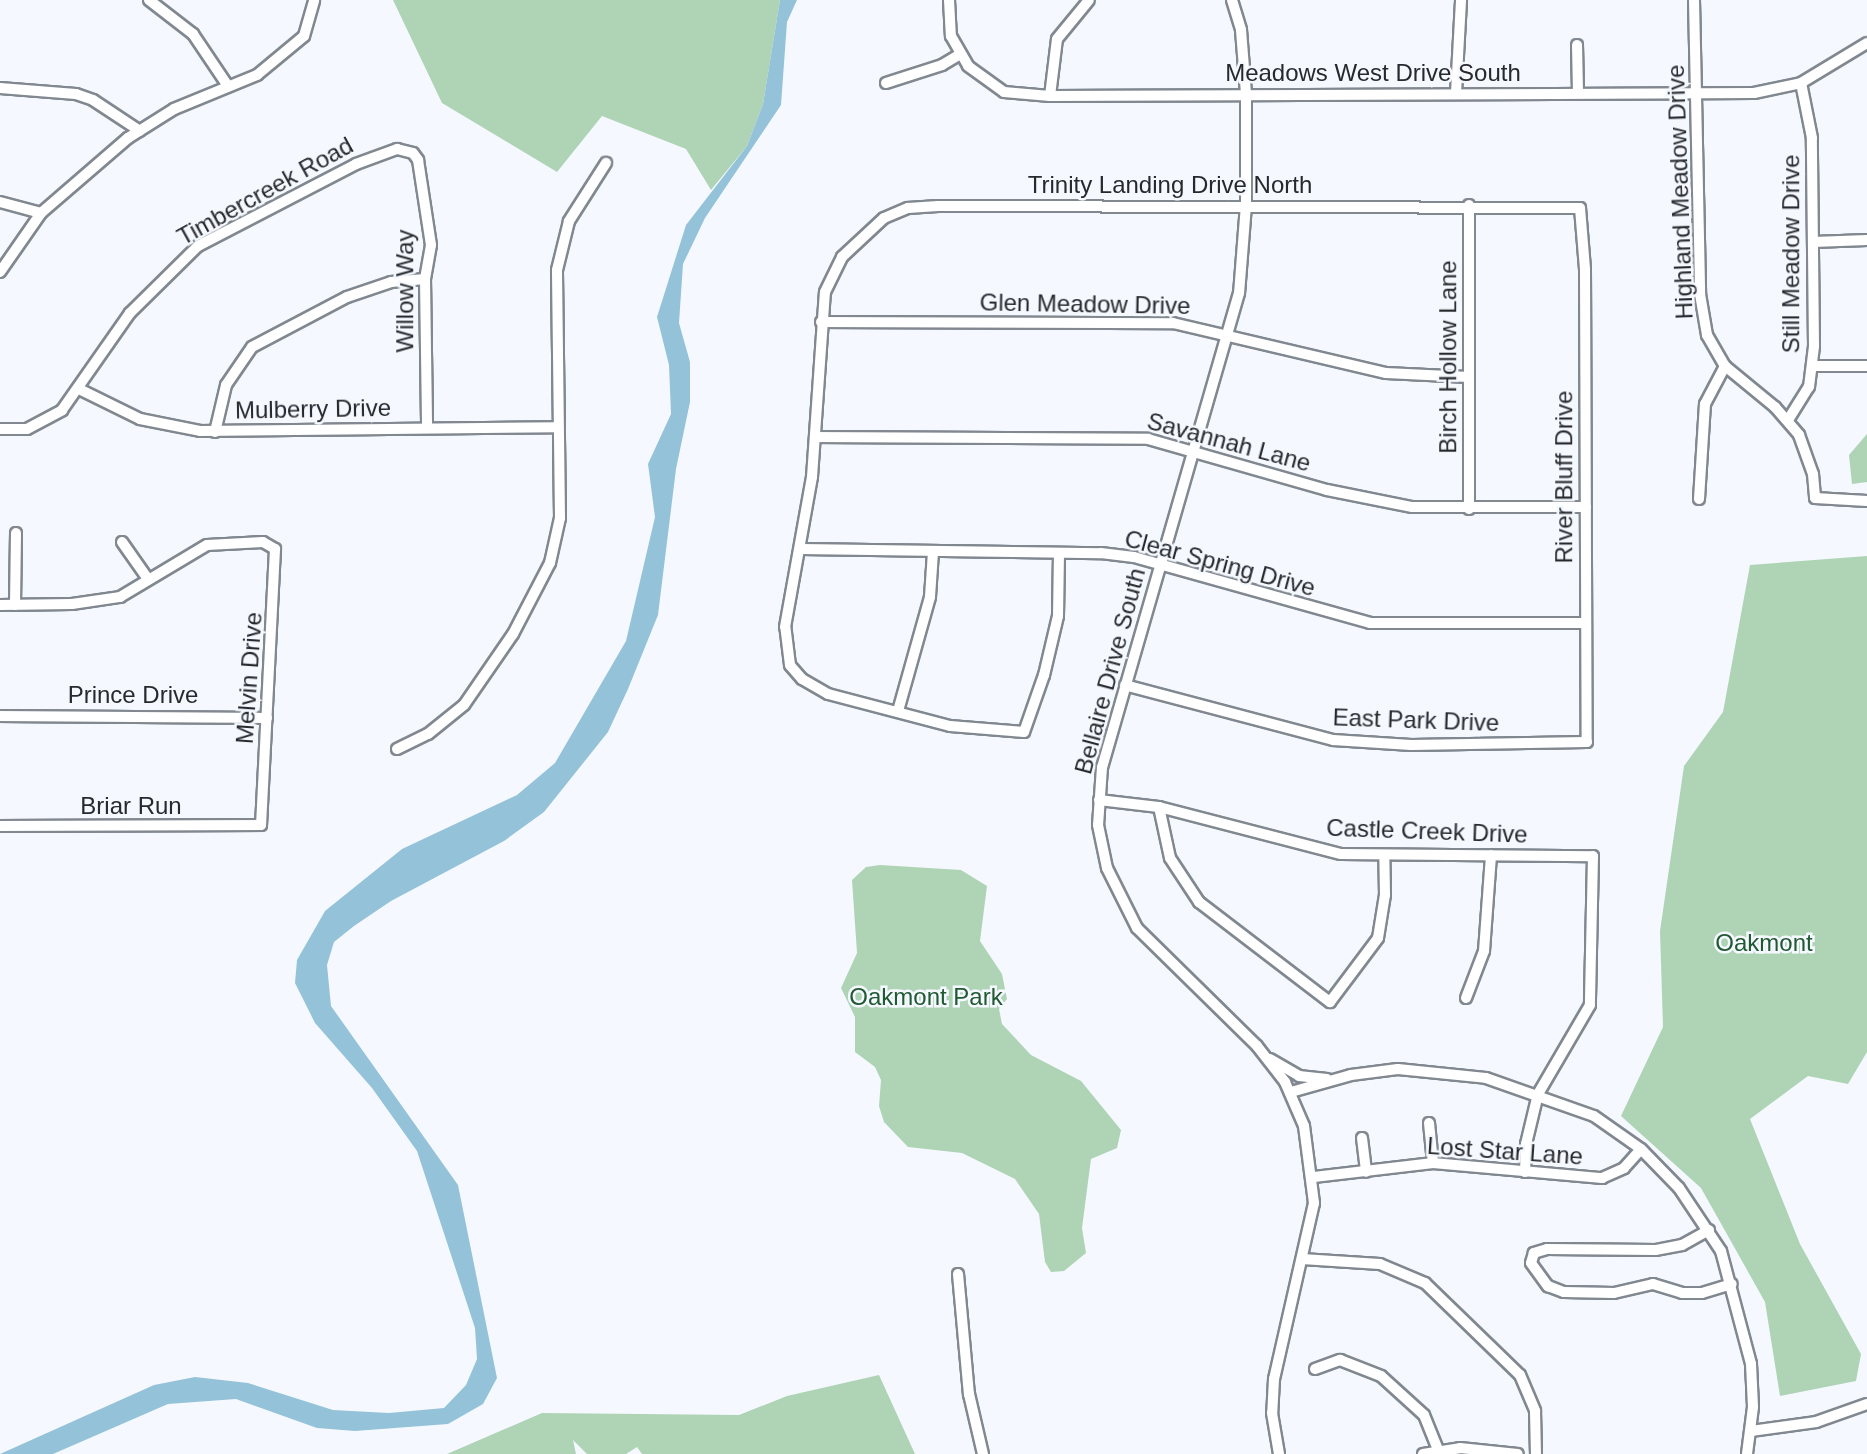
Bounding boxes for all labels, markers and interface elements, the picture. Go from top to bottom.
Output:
street label: Meadows West Drive South [1225,59,1521,87]
street label: Highland Meadow Drive [1661,64,1699,320]
street label: Timbercreek Road [172,131,358,251]
street label: Still Meadow Drive [1777,155,1805,353]
street label: Trinity Landing Drive North [1028,171,1312,199]
street label: Willow Way [391,229,419,353]
street label: Birch Hollow Lane [1434,260,1462,454]
street label: Glen Meadow Drive [979,288,1191,320]
street label: River Bluff Drive [1550,391,1578,563]
street label: Mulberry Drive [235,393,391,425]
street label: Savannah Lane [1144,406,1314,478]
street label: Clear Spring Drive [1122,524,1318,602]
street label: Bellaire Drive South [1069,565,1151,777]
street label: Melvin Drive [230,611,268,745]
street label: Prince Drive [68,681,198,709]
street label: East Park Drive [1332,703,1500,737]
street label: Briar Run [80,792,182,820]
street label: Castle Creek Drive [1326,813,1528,849]
park label: Oakmont [1715,929,1813,957]
park label: Oakmont Park [849,983,1003,1011]
street label: Lost Star Lane [1426,1131,1584,1171]

